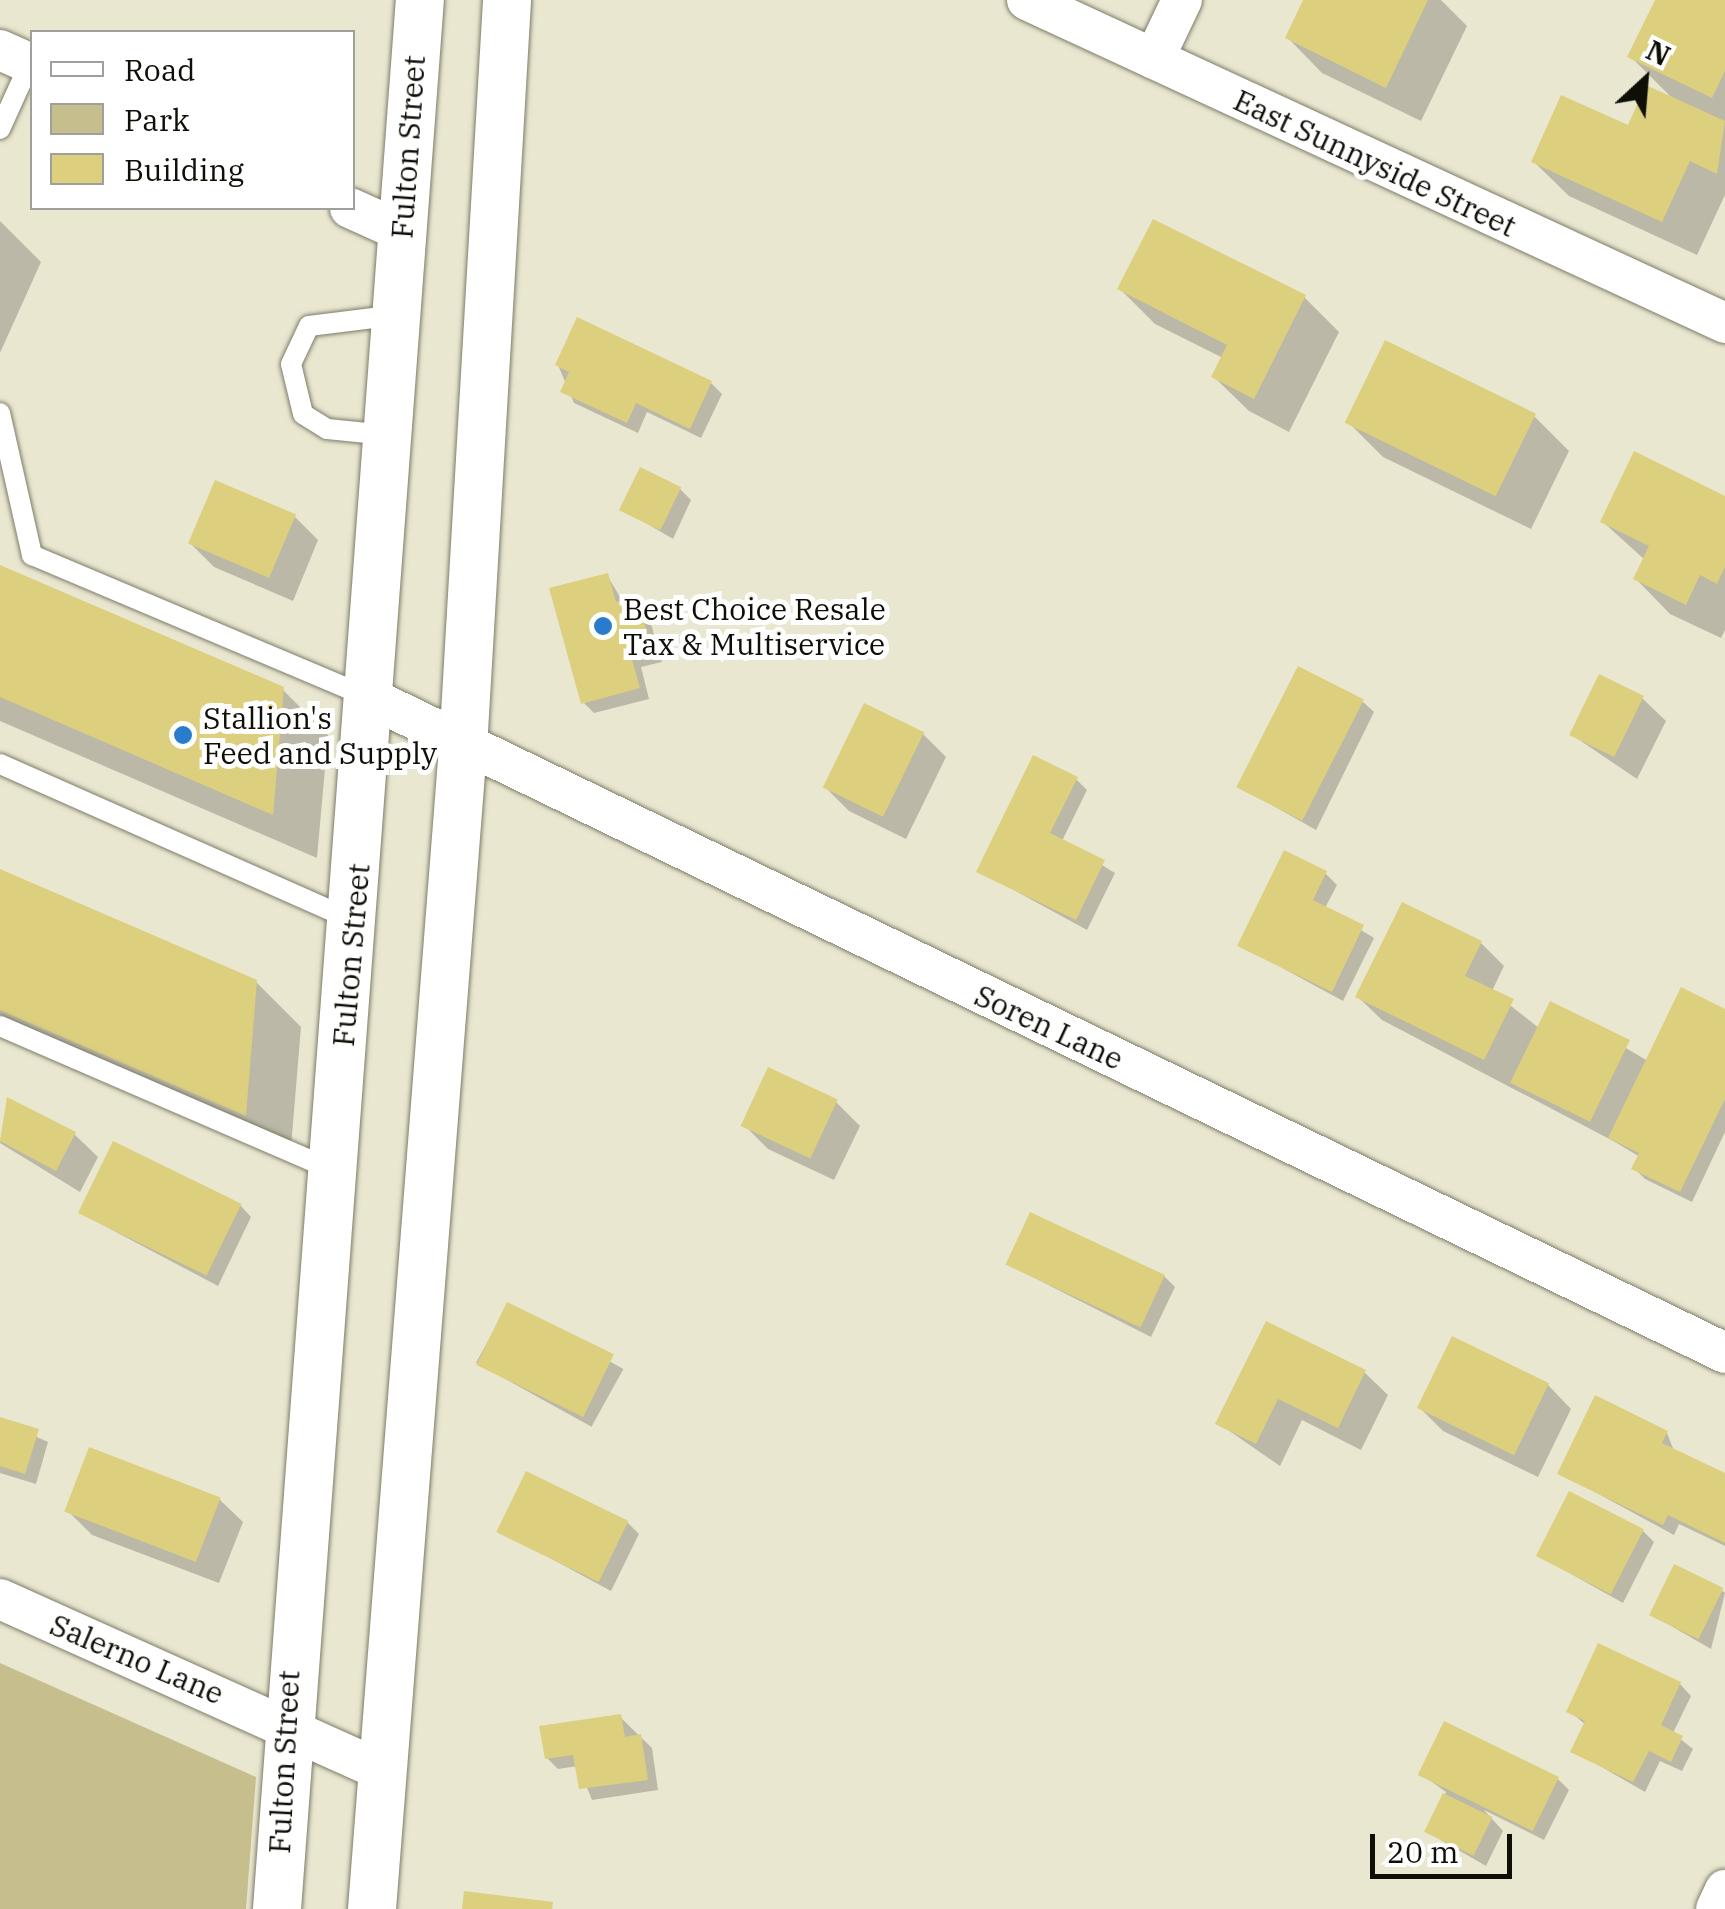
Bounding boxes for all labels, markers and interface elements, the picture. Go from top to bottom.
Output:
legend [30,30,355,210]
north arrow [1595,30,1695,130]
text: N [1640,31,1676,74]
text: Road [124,50,196,89]
street label: Fulton Street [384,54,432,240]
street label: East Sunnyside Street [1228,82,1522,244]
text: Park [124,100,190,139]
text: Building [124,150,244,189]
place label: Best Choice Resale Tax & Multiservice [623,591,886,662]
marker: Best Choice Resale Tax & Multiservice [592,615,614,637]
place label: Stallion's Feed and Supply [203,700,437,770]
marker: Stallion's Feed and Supply [172,724,194,746]
street label: Fulton Street [325,862,377,1048]
street label: Soren Lane [969,977,1129,1077]
street label: Salerno Lane [45,1606,229,1712]
street label: Fulton Street [261,1669,307,1855]
scale bar [1375,1814,1518,1876]
text: 20 m [1387,1832,1459,1871]

